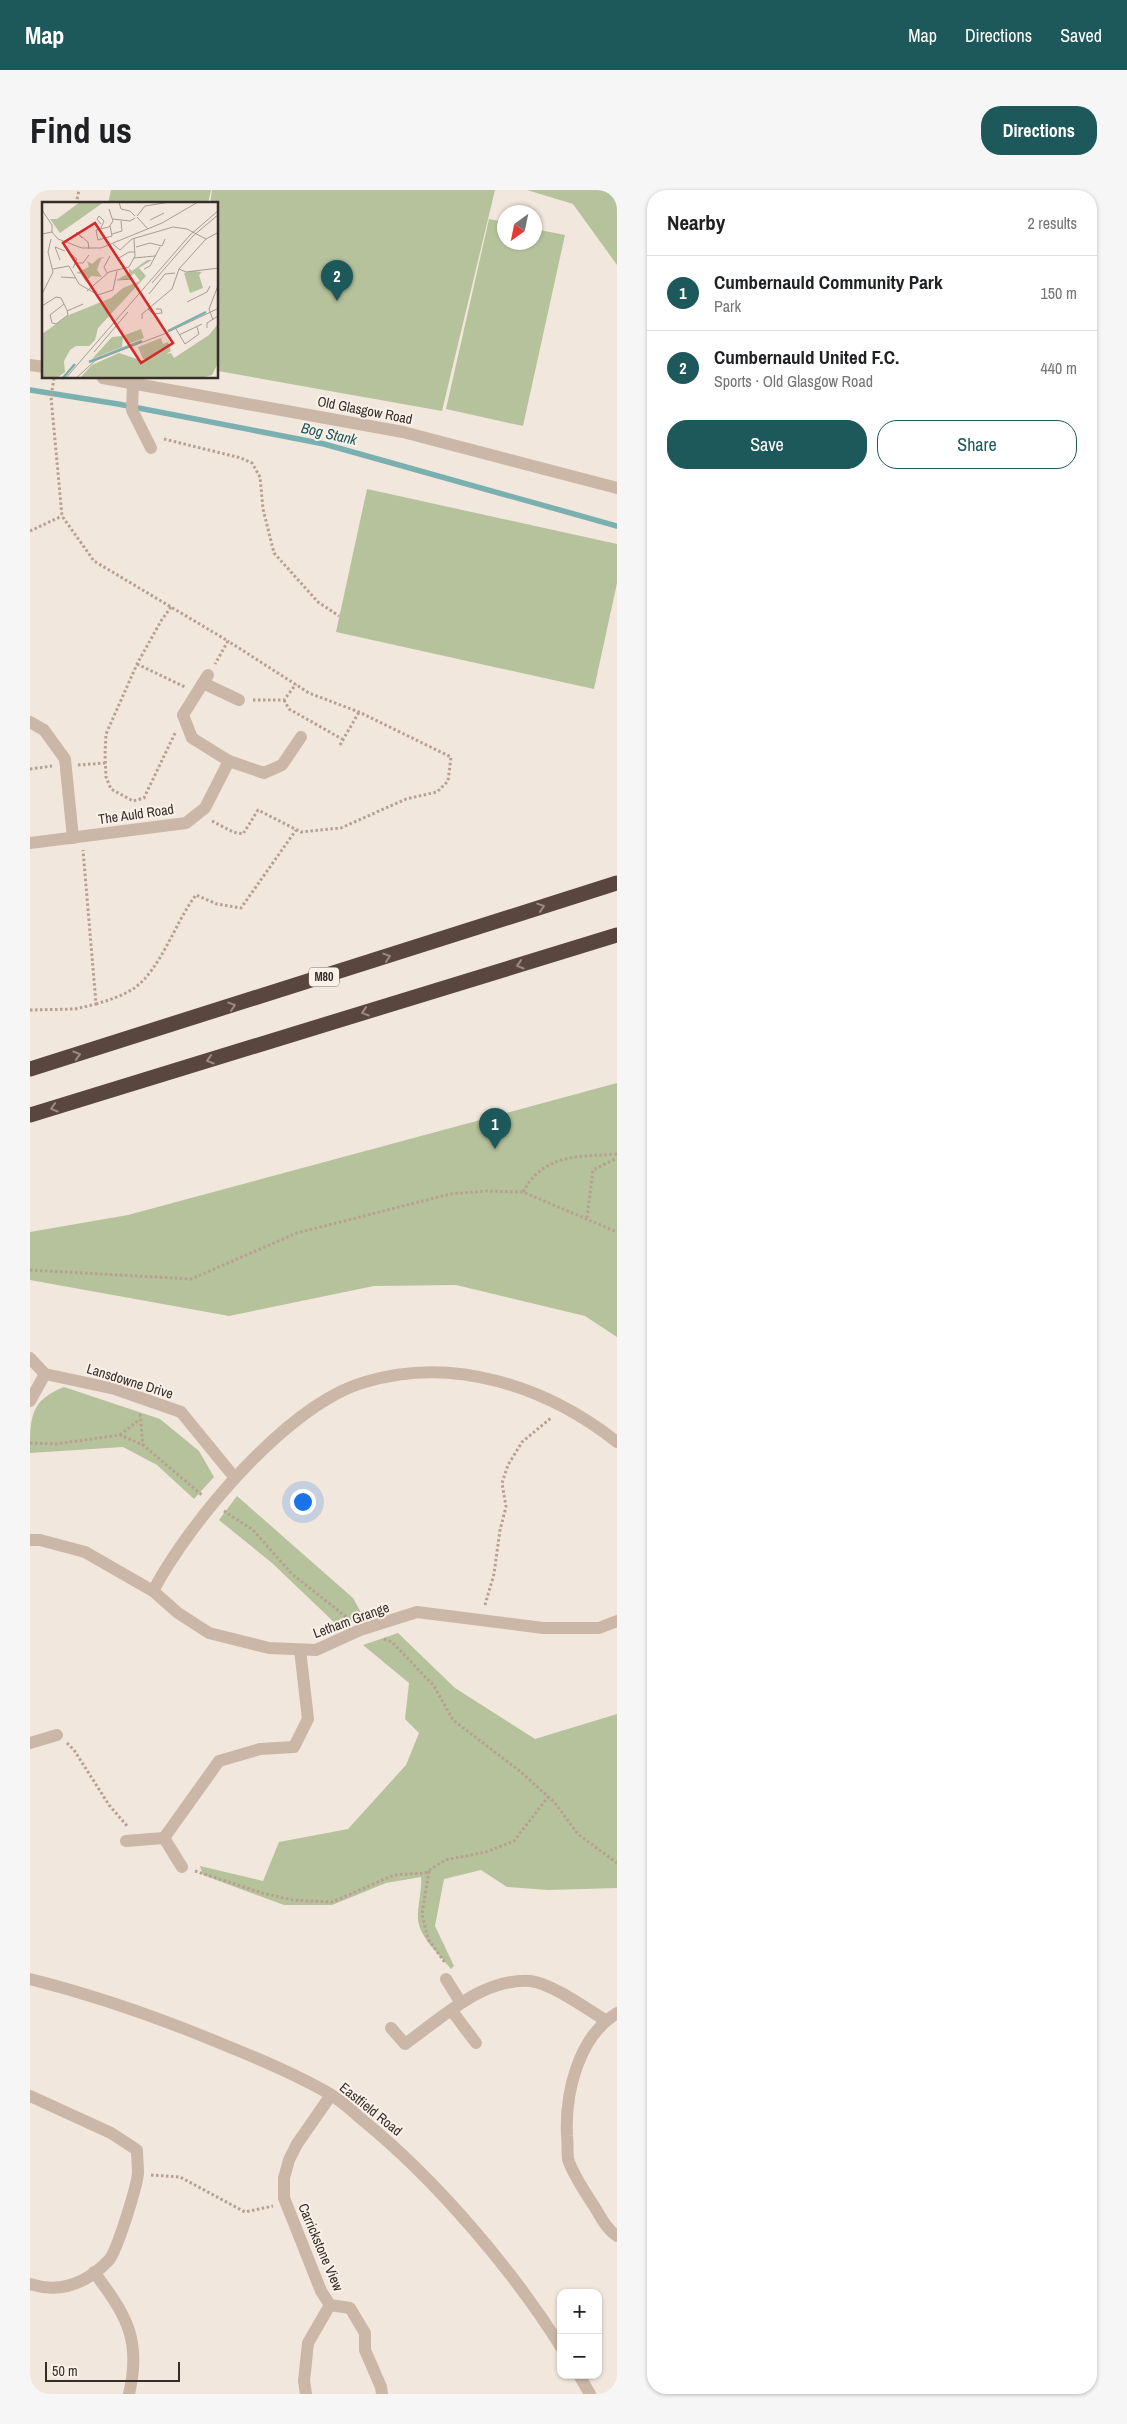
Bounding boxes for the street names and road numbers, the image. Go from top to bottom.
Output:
street label: Old Glasgow Road [316,392,414,428]
street label: The Auld Road [97,800,175,828]
road number: M80 [309,968,339,986]
street label: Lansdowne Drive [85,1359,175,1403]
street label: Letham Grange [310,1598,392,1642]
street label: Eastfield Road [336,2078,406,2140]
street label: Carrickstone View [294,2200,348,2294]

